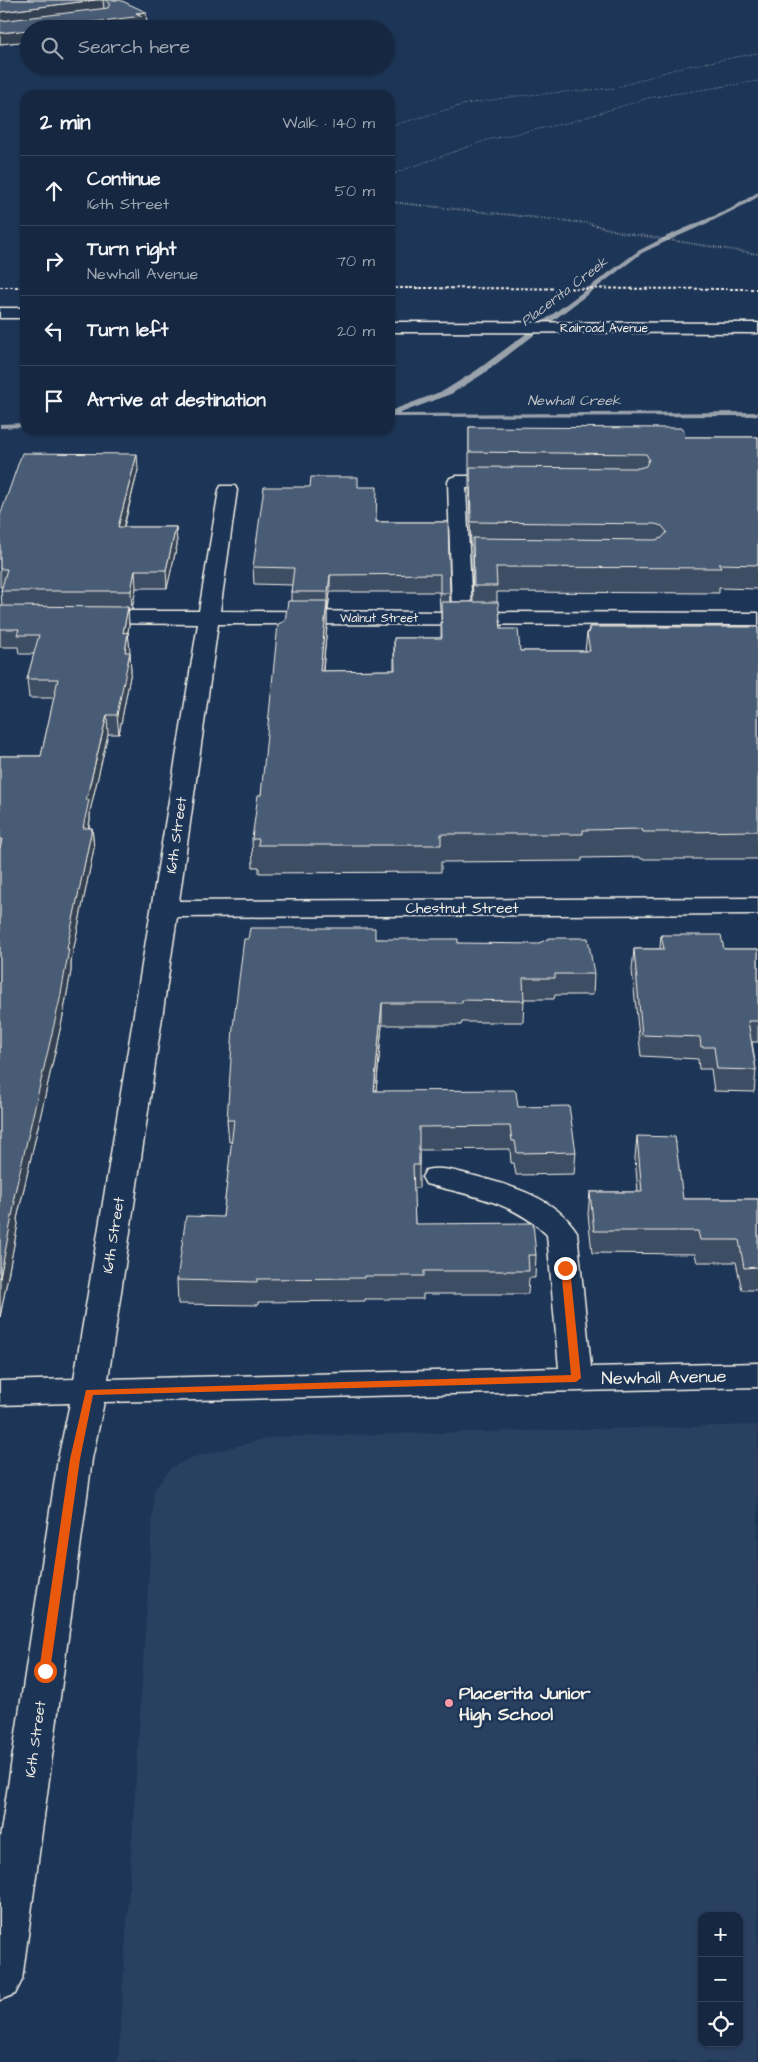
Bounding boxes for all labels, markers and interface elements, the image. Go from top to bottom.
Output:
search box [20,20,395,75]
icon: search [38,34,66,62]
text: Search here [78,34,190,61]
text: 2 min [40,108,90,137]
text: Walk · 140 m [283,112,375,134]
text: Continue [87,166,161,193]
icon: ahead [40,177,68,205]
text: 50 m [335,180,375,202]
text: 16th Street [87,193,169,215]
text: Turn right [87,236,176,263]
icon: right [40,247,68,275]
text: 70 m [336,250,375,272]
water label: Placerita Creek [517,252,613,331]
text: Newhall Avenue [87,263,198,285]
icon: left [40,317,68,345]
text: Turn left [87,317,168,344]
text: 20 m [337,320,375,342]
street label: Railroad Avenue [560,320,648,337]
icon: arrive [40,387,68,415]
text: Arrive at destination [87,387,266,414]
water label: Newhall Creek [527,391,621,411]
street label: Walnut Street [340,610,418,627]
street label: 16th Street [161,795,192,875]
street label: Chestnut Street [405,898,519,919]
street label: 16th Street [97,1195,130,1275]
route end [554,1257,577,1280]
street label: Newhall Avenue [601,1364,727,1391]
route start [34,1660,57,1683]
place label: Placerita Junior High School [459,1681,590,1728]
marker: Placerita Junior High School [443,1697,455,1709]
street label: 16th Street [20,1699,51,1779]
map controls [698,1912,743,2047]
button: + [698,1912,743,1957]
button: − [698,1957,743,2002]
button: locate [698,2002,743,2047]

